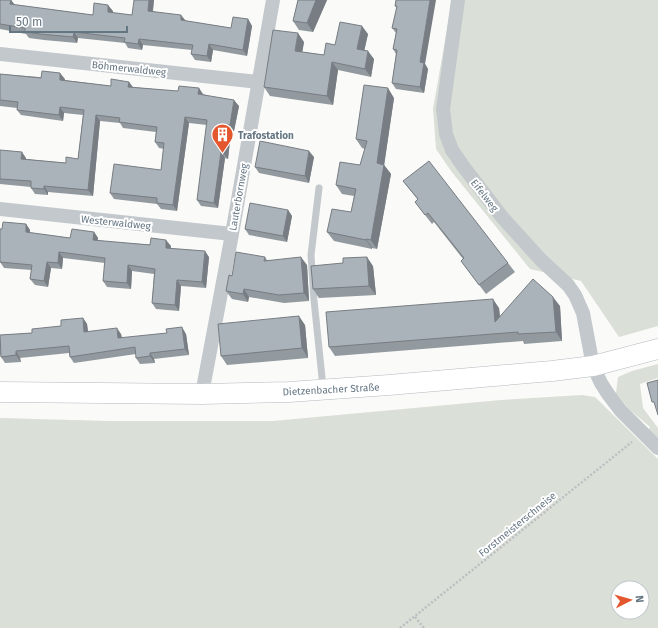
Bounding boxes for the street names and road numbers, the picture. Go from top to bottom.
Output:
street label: Böhmerwaldweg [91,59,167,79]
street label: Lauterbornweg [227,162,251,232]
street label: Eifelweg [468,177,501,215]
street label: Westerwaldweg [80,213,152,233]
street label: Dietzenbacher Straße [282,381,380,399]
street label: Forstmeisterschneise [477,490,559,560]

